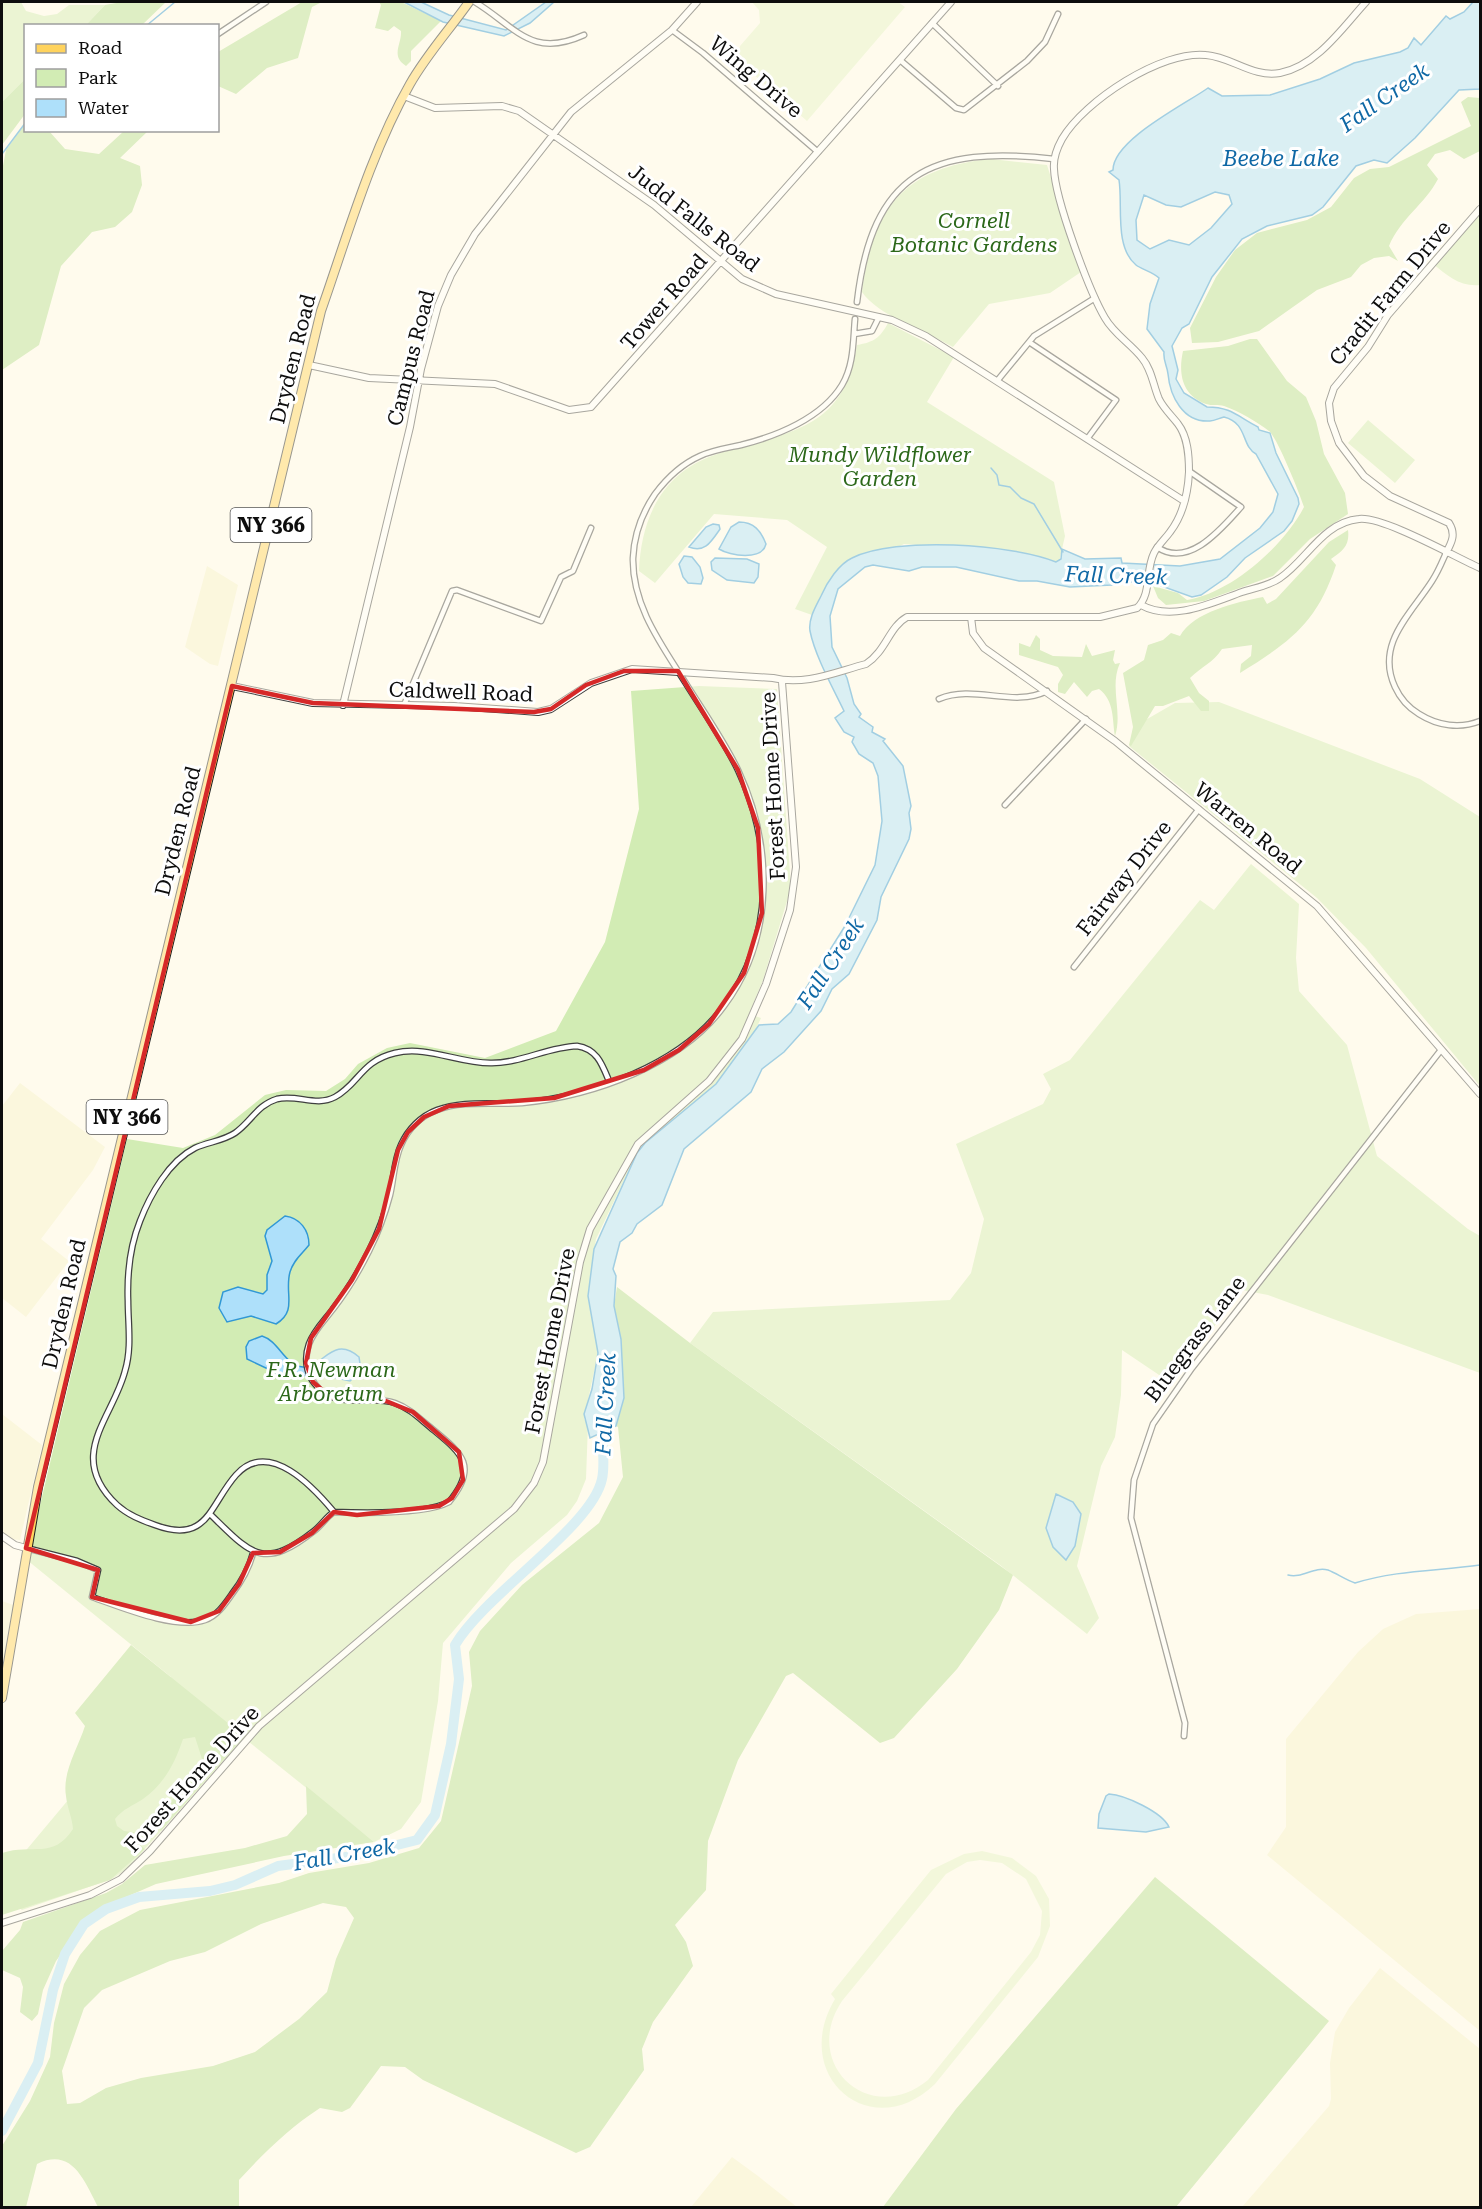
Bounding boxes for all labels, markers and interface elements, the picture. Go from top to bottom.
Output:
legend [24,24,219,132]
street label: Wing Drive [705,31,807,123]
text: Road [78,37,123,58]
water label: Fall Creek [1334,58,1434,138]
text: Park [78,67,118,88]
text: Water [78,97,129,118]
water label: Beebe Lake [1222,146,1339,171]
street label: Judd Falls Road [624,159,765,277]
park label: Cornell Botanic Gardens [890,209,1058,257]
street label: Cradit Farm Drive [1324,216,1456,370]
street label: Tower Road [616,249,712,355]
street label: Campus Road [383,287,440,428]
street label: Dryden Road [265,291,321,426]
park label: Mundy Wildflower Garden [787,443,972,491]
road number: NY 366 [230,508,312,542]
water label: Fall Creek [1063,561,1168,590]
street label: Caldwell Road [388,677,534,707]
street label: Forest Home Drive [756,691,790,881]
street label: Dryden Road [150,763,206,898]
street label: Warren Road [1190,777,1307,879]
street label: Fairway Drive [1072,816,1176,940]
water label: Fall Creek [791,913,869,1014]
road number: NY 366 [86,1100,168,1134]
street label: Dryden Road [37,1236,91,1371]
street label: Forest Home Drive [520,1246,580,1436]
street label: Bluegrass Lane [1140,1271,1250,1407]
water label: Fall Creek [590,1352,621,1457]
park label: F.R. Newman Arboretum [265,1358,396,1406]
street label: Forest Home Drive [120,1701,264,1857]
water label: Fall Creek [290,1833,397,1876]

